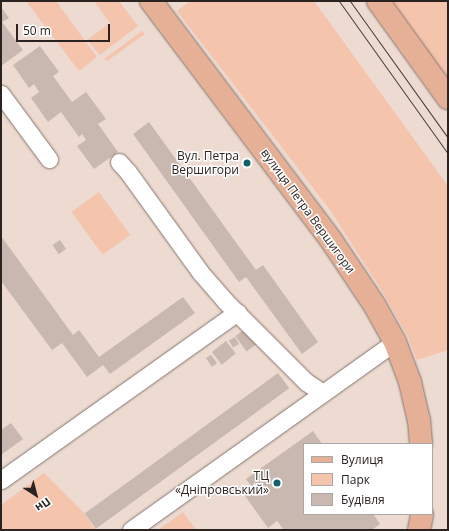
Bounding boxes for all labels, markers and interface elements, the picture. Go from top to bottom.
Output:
scale bar [18,16,112,42]
text: 50 m [23,22,51,39]
street label: вулиця Петра Вершигори [258,146,358,276]
place label: Вул. Петра Вершигори [172,149,239,177]
marker: Вул. Петра Вершигори [242,158,252,168]
legend [303,443,433,515]
text: Вулиця [341,451,383,468]
place label: ТЦ «Дніпровський» [175,469,269,497]
text: Парк [341,471,370,488]
north arrow [16,475,56,515]
marker: ТЦ «Дніпровський» [272,478,282,488]
text: Будівля [341,491,385,508]
text: Пн [33,494,54,516]

